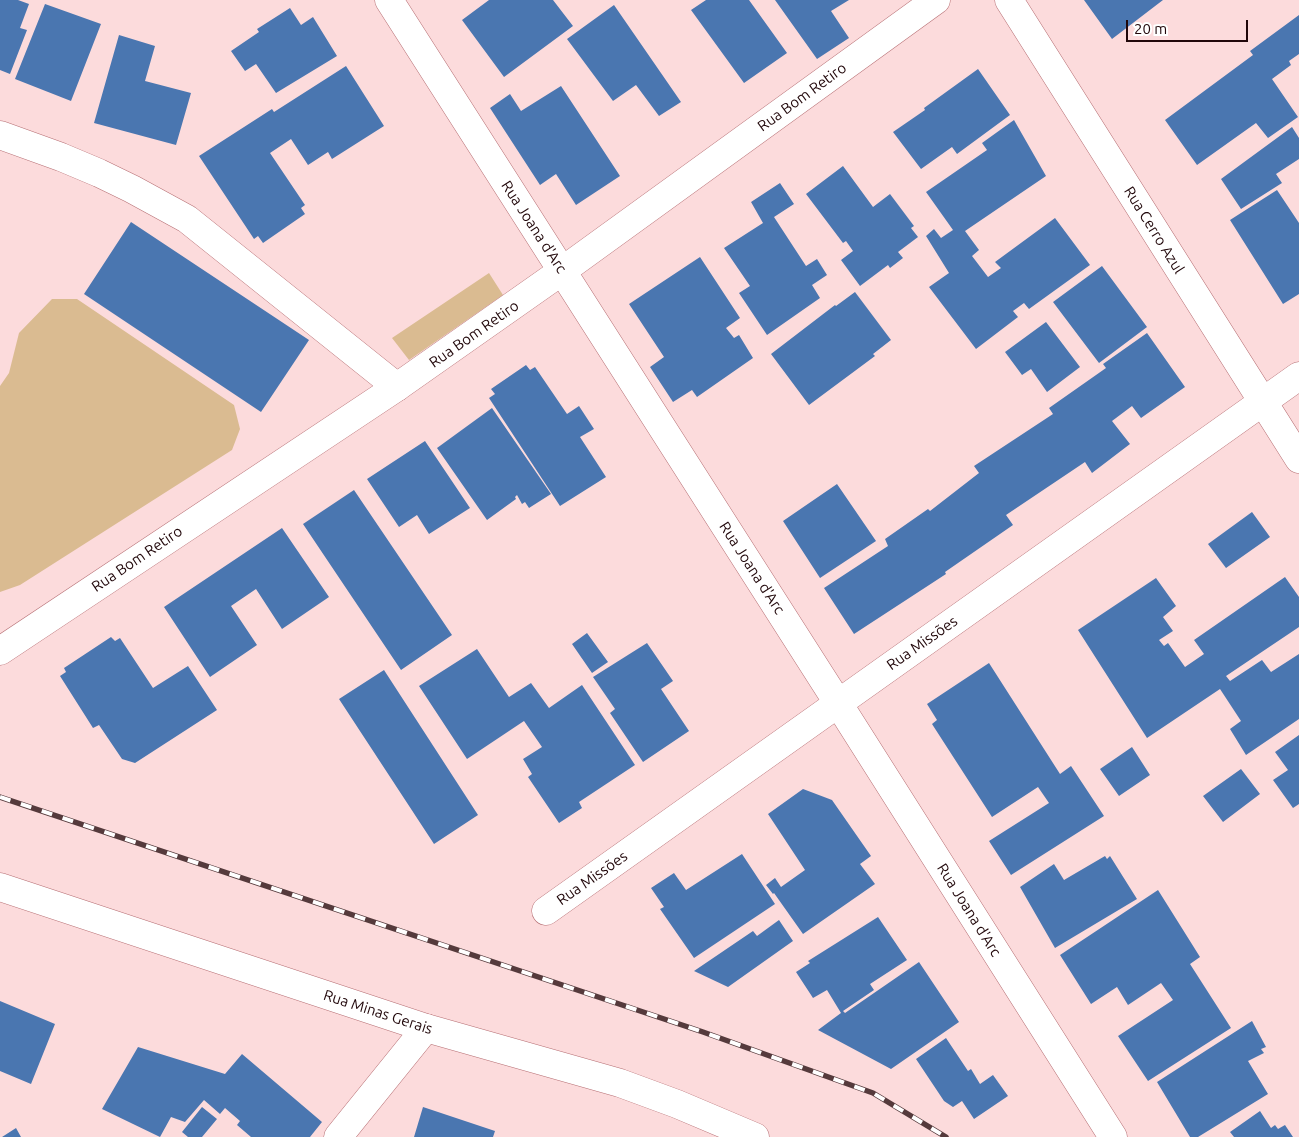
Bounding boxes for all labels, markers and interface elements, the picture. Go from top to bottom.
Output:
scale bar [1129,10,1252,42]
text: 20 m [1134,20,1167,37]
street label: Rua Bom Retiro [754,59,850,135]
street label: Rua Joana d'Arc [497,177,571,277]
street label: Rua Cerro Azul [1120,183,1188,277]
street label: Rua Bom Retiro [426,296,522,372]
street label: Rua Joana d'Arc [715,518,789,618]
street label: Rua Bom Retiro [88,522,186,596]
street label: Rua Missões [883,612,961,674]
street label: Rua Missões [553,847,631,909]
street label: Rua Joana d'Arc [933,860,1005,960]
street label: Rua Minas Gerais [321,986,435,1038]

